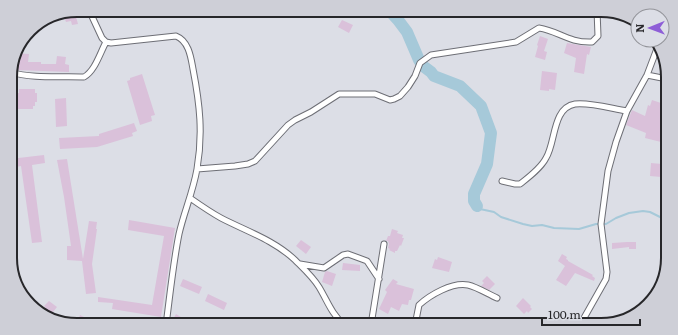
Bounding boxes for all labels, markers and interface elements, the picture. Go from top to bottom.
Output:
north arrow [630,8,670,48]
text: N [631,23,647,33]
scale bar [542,301,640,327]
text: 100 m [548,305,581,323]

